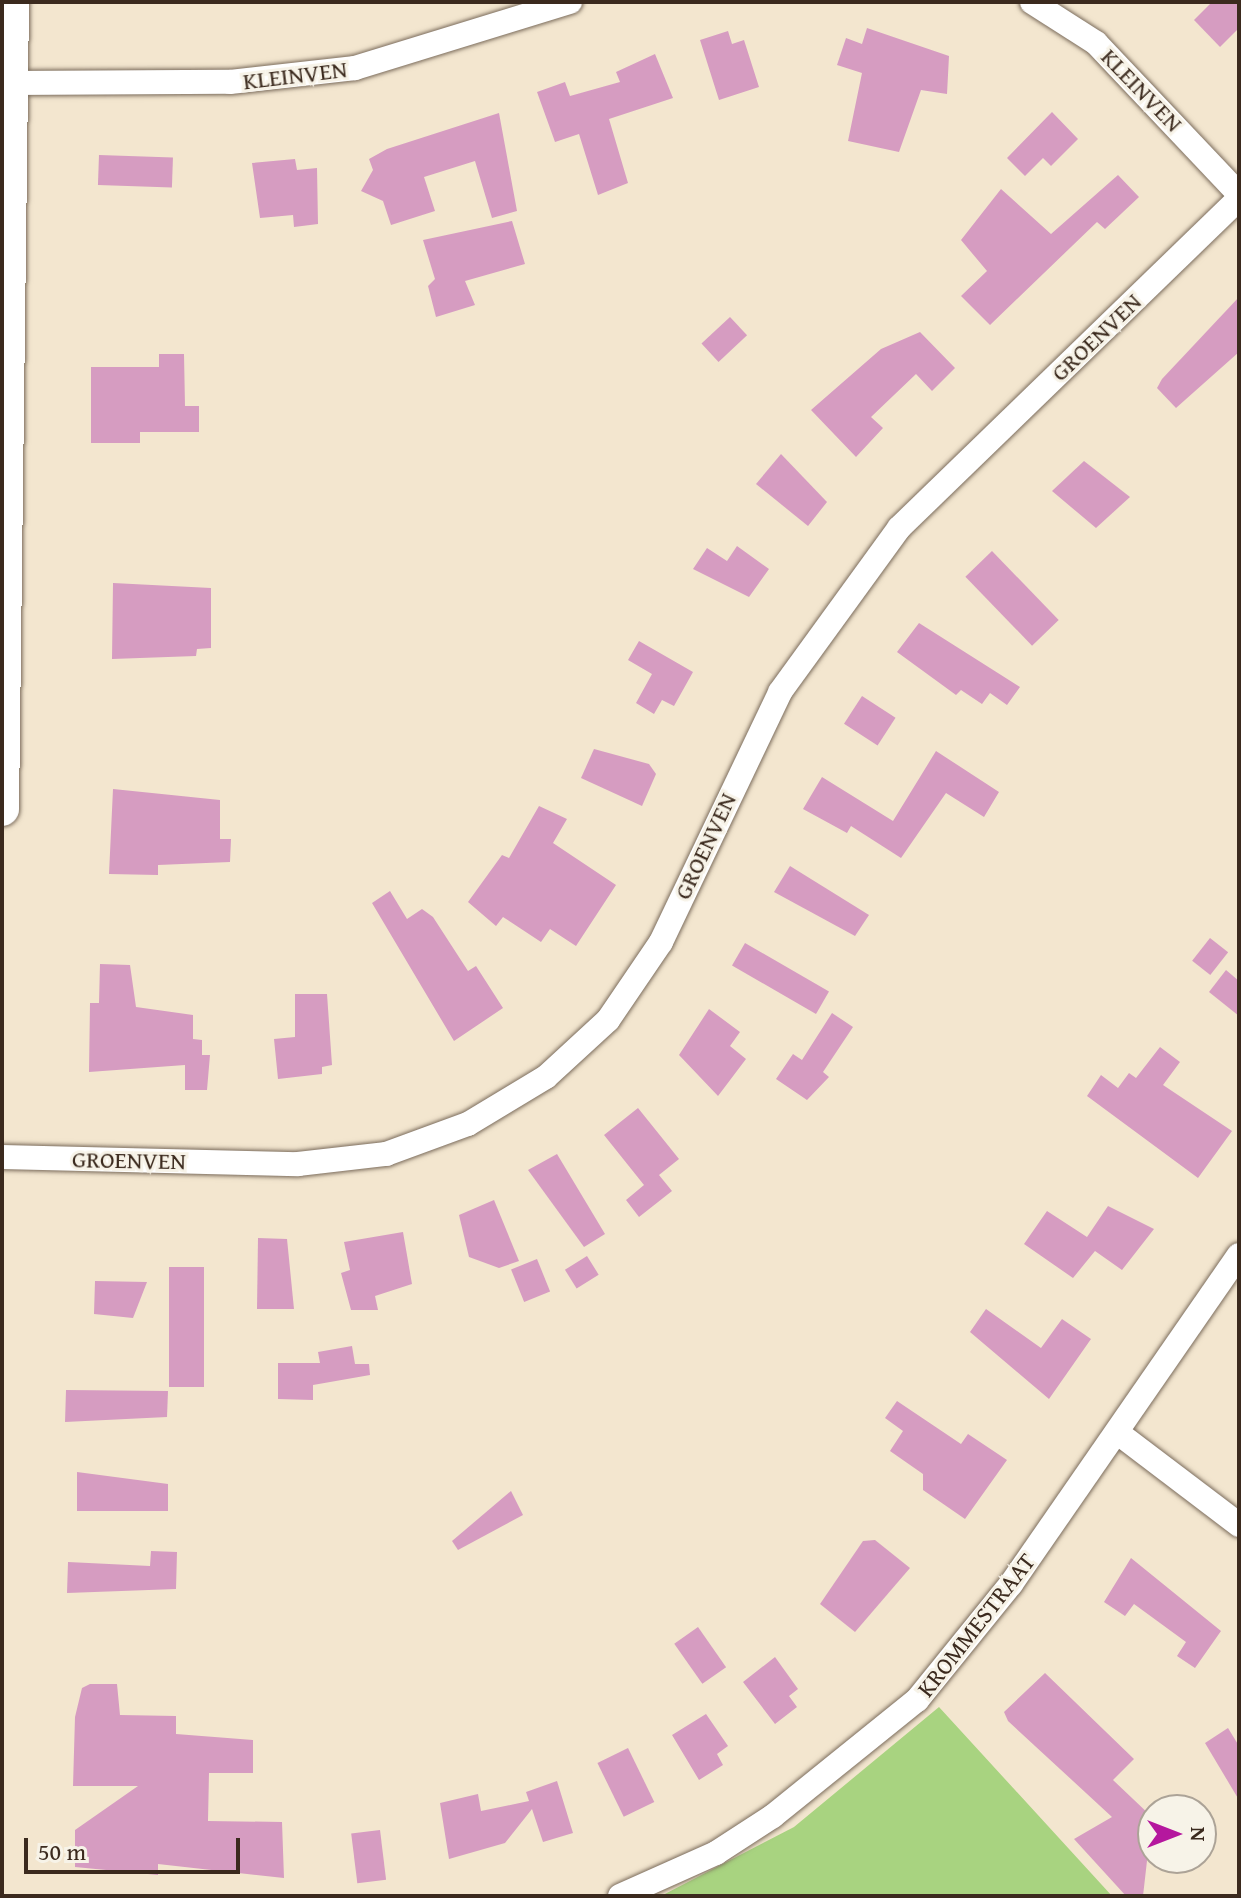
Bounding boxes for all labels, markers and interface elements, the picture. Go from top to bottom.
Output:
street label: KLEINVEN [1095,42,1189,138]
street label: KLEINVEN [241,54,349,96]
street label: GROENVEN [1045,287,1147,387]
street label: GROENVEN [668,788,742,904]
street label: GROENVEN [72,1145,186,1175]
street label: KROMMESTRAAT [911,1547,1041,1703]
north arrow [1137,1794,1217,1874]
scale bar [28,1822,244,1872]
text: N [1183,1827,1215,1841]
text: 50 m [38,1834,86,1869]

